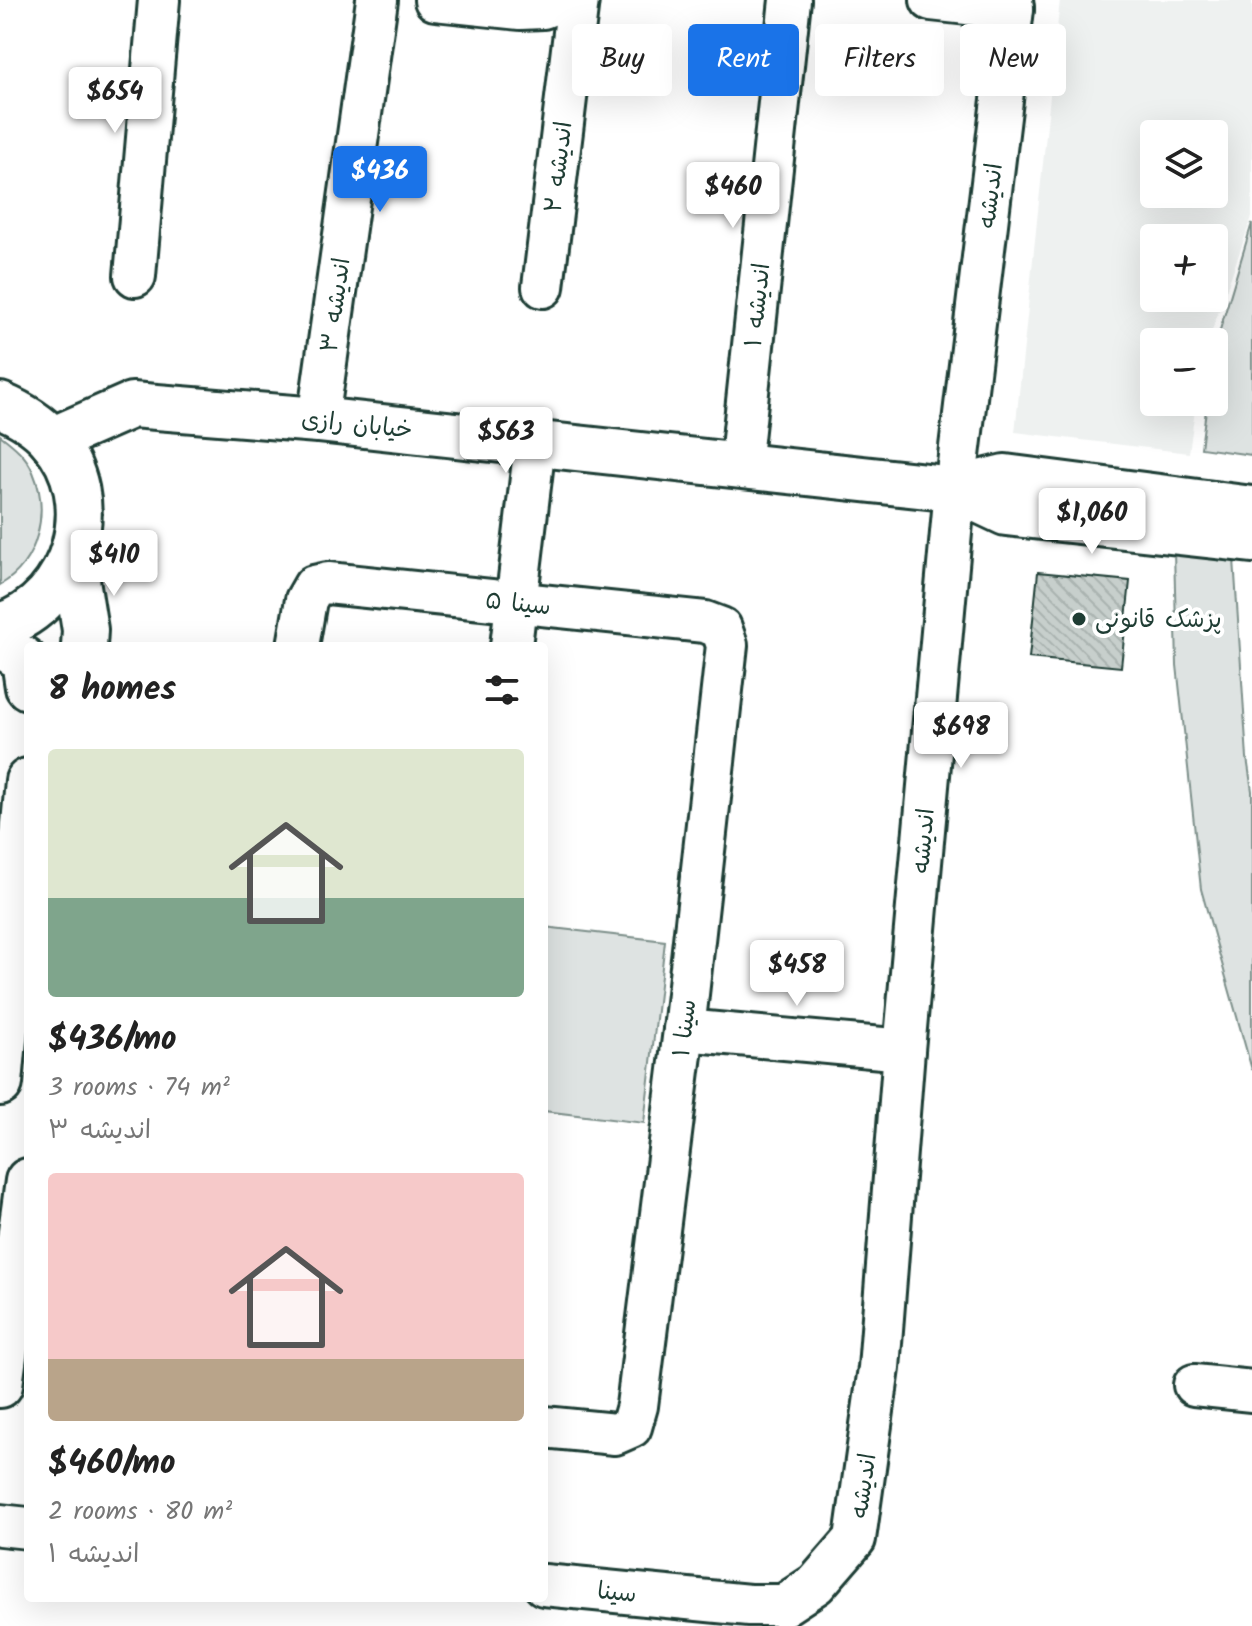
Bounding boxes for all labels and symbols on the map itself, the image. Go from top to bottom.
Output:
pin: $654 [68,67,162,135]
street label: اندیشه ۲ [535,119,584,215]
pin: $436 [333,146,427,214]
street label: اندیشه [968,161,1015,231]
pin: $460 [686,162,780,230]
street label: اندیشه ۳ [311,255,362,355]
street label: اندیشه ۱ [735,261,782,349]
street label: خیابان رازی [299,400,414,451]
pin: $563 [459,407,553,475]
pin: $1,060 [1027,488,1157,556]
pin: $410 [67,530,161,598]
street label: سینا ۵ [483,582,553,627]
place label: پزشک قانونی [1095,601,1222,640]
marker: پزشک قانونی [1070,610,1088,628]
pin: $698 [914,702,1008,770]
street label: اندیشه [902,807,947,876]
pin: $458 [750,940,844,1008]
street label: سینا ۱ [663,997,708,1059]
street label: اندیشه [841,1451,888,1522]
street label: سینا [595,1572,639,1615]

